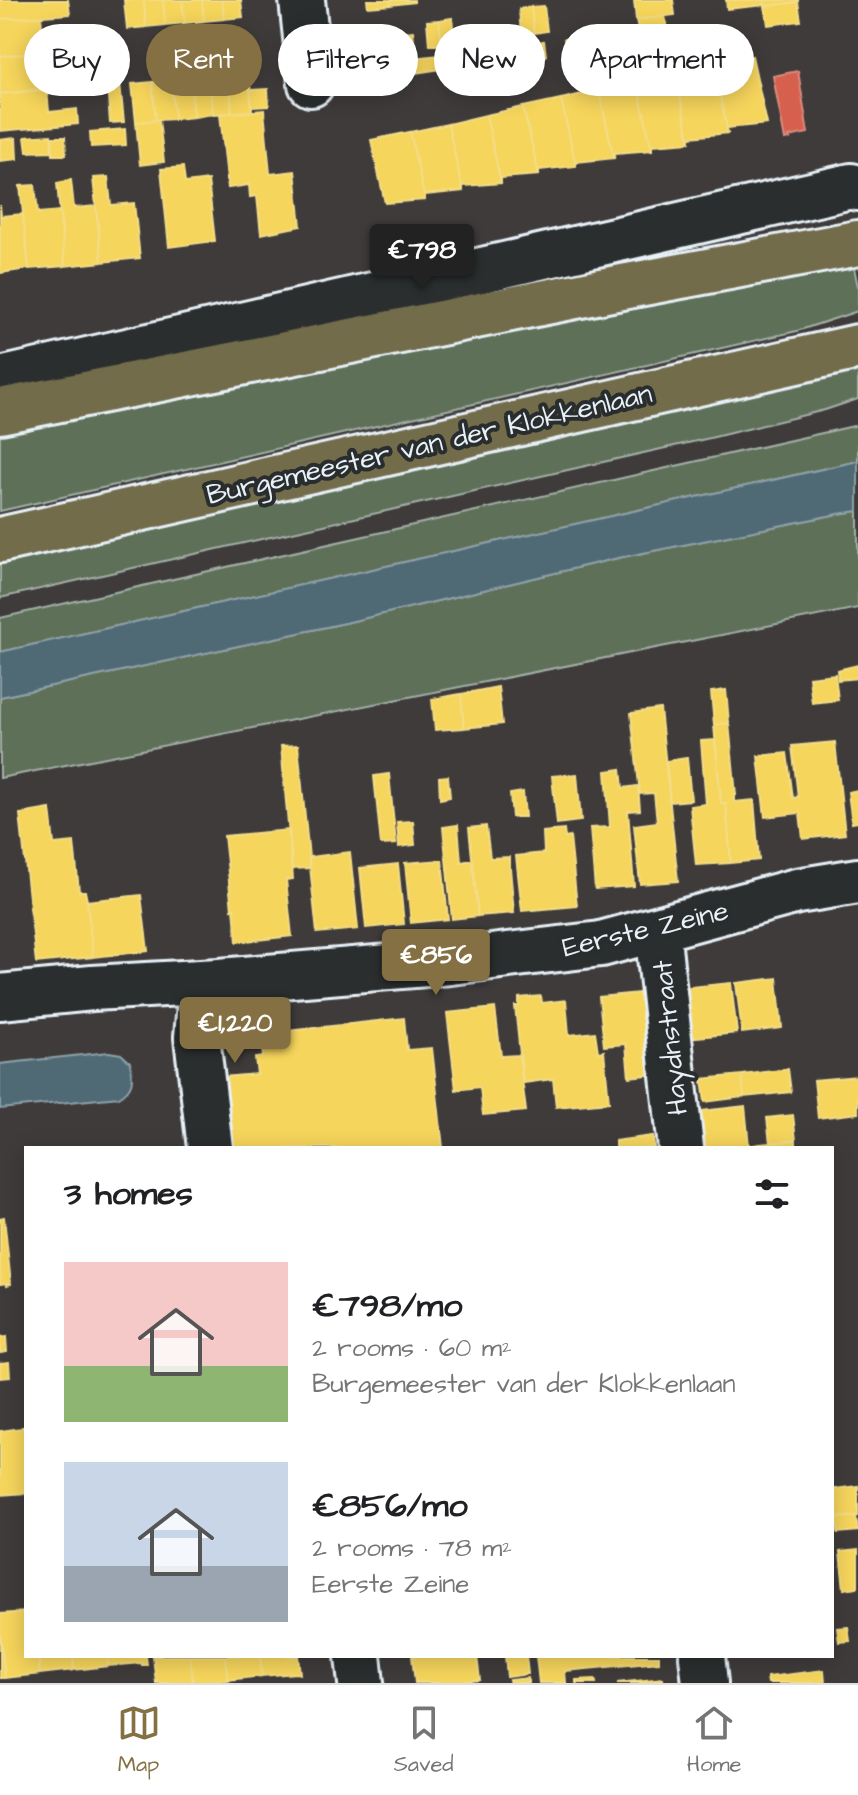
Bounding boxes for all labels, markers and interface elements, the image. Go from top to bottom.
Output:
chip: Buy [24,24,130,96]
chip: Rent [146,24,262,96]
chip: Filters [278,24,418,96]
chip: New [434,24,545,96]
chip: Apartment [561,24,754,96]
pin: €798 [375,224,469,292]
text: €798 [388,232,456,268]
street label: Burgemeester van der Klokkenlaan [203,374,656,516]
street label: Eerste Zeine [558,891,732,968]
pin: €856 [389,929,483,997]
text: €856 [400,937,472,973]
street label: Haydnstraat [643,958,700,1117]
pin: €1,220 [170,997,300,1065]
text: €1,220 [198,1005,272,1041]
text: 3 homes [64,1170,193,1218]
icon: filters [750,1172,794,1216]
text: €798/mo [312,1282,462,1330]
icon: home [128,1294,224,1390]
text: 2 rooms · 60 m² [312,1330,512,1366]
text: Burgemeester van der Klokkenlaan [312,1366,736,1402]
text: €856/mo [312,1482,468,1530]
icon: home [128,1494,224,1590]
text: 2 rooms · 78 m² [312,1530,512,1566]
text: Eerste Zeine [312,1566,469,1602]
tab: Map [117,1701,161,1780]
tab: Saved [394,1701,454,1780]
tab: Home [687,1701,741,1780]

